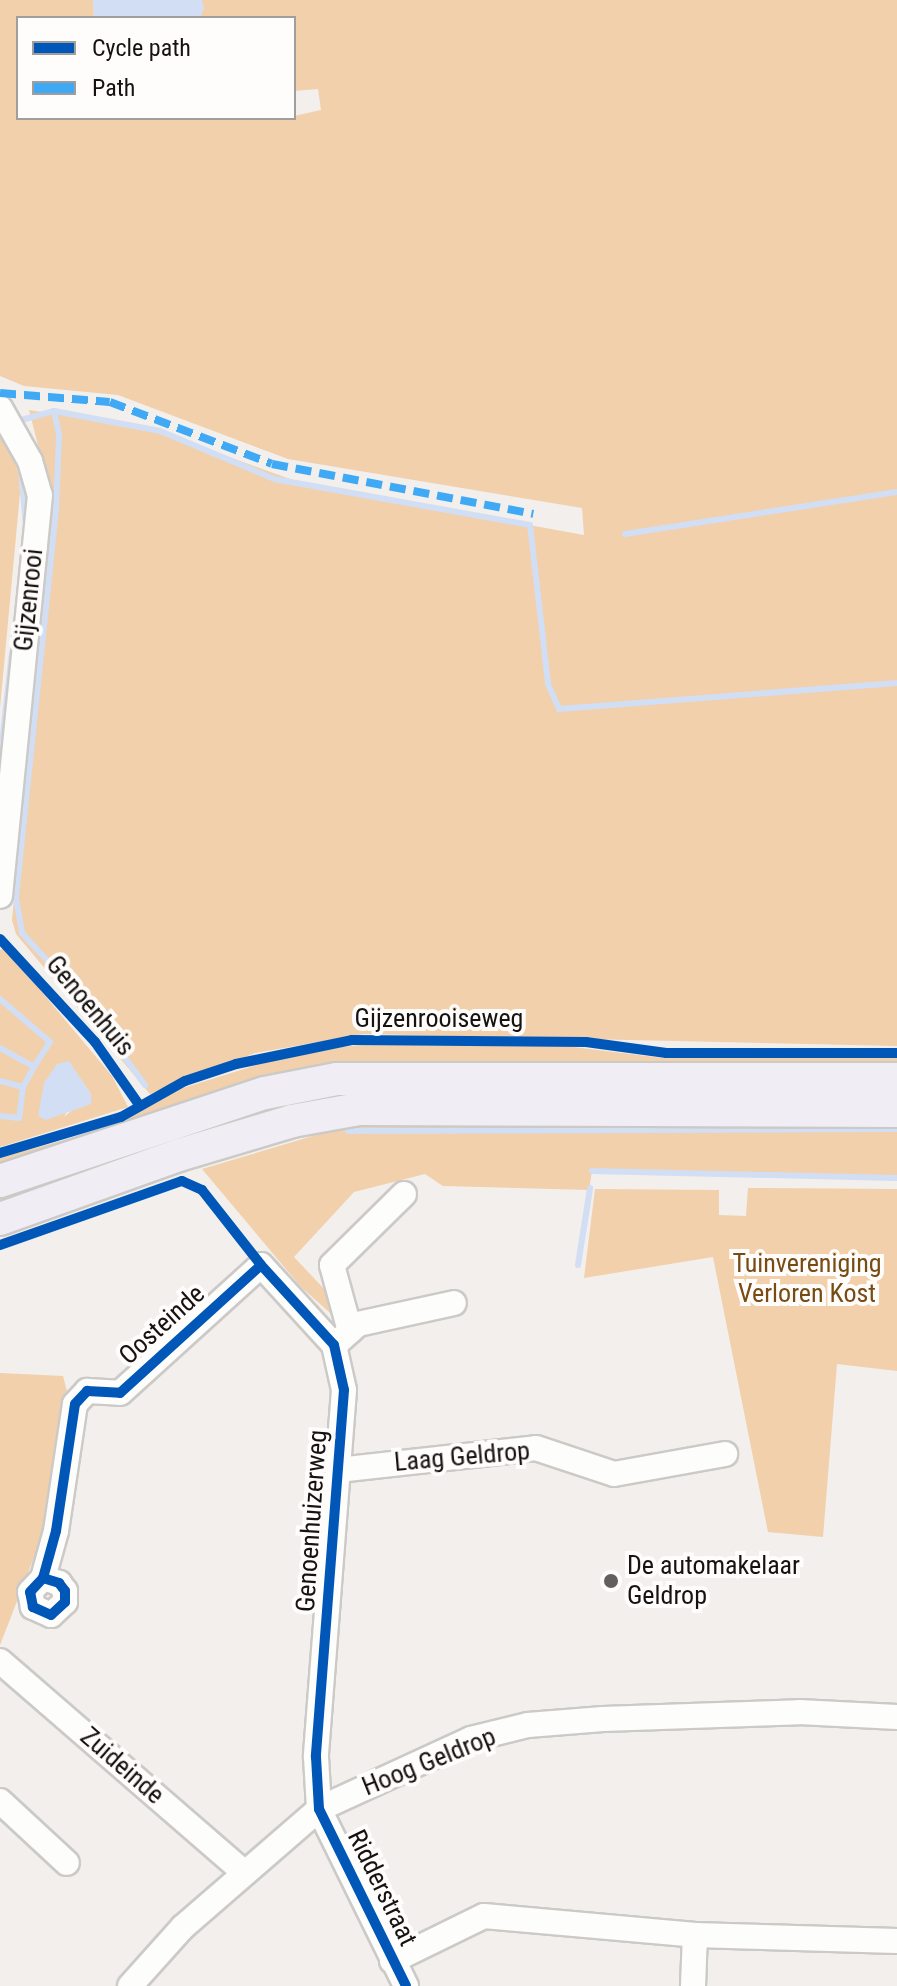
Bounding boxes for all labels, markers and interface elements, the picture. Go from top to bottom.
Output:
legend [16,16,296,120]
text: Cycle path [92,34,191,62]
text: Path [92,74,135,102]
street label: Gijzenrooi [8,547,50,653]
street label: Genoenhuis [39,950,141,1062]
street label: Gijzenrooiseweg [355,1003,523,1035]
park label: Tuinvereniging Verloren Kost [732,1248,882,1310]
street label: Oosteinde [113,1279,211,1371]
street label: Genoenhuizerweg [290,1429,334,1613]
street label: Laag Geldrop [393,1436,531,1478]
place label: De automakelaar Geldrop [627,1550,800,1612]
marker: De automakelaar Geldrop [602,1572,620,1590]
street label: Zuideinde [74,1721,170,1811]
street label: Hoog Geldrop [358,1721,500,1803]
street label: Ridderstraat [341,1825,423,1951]

